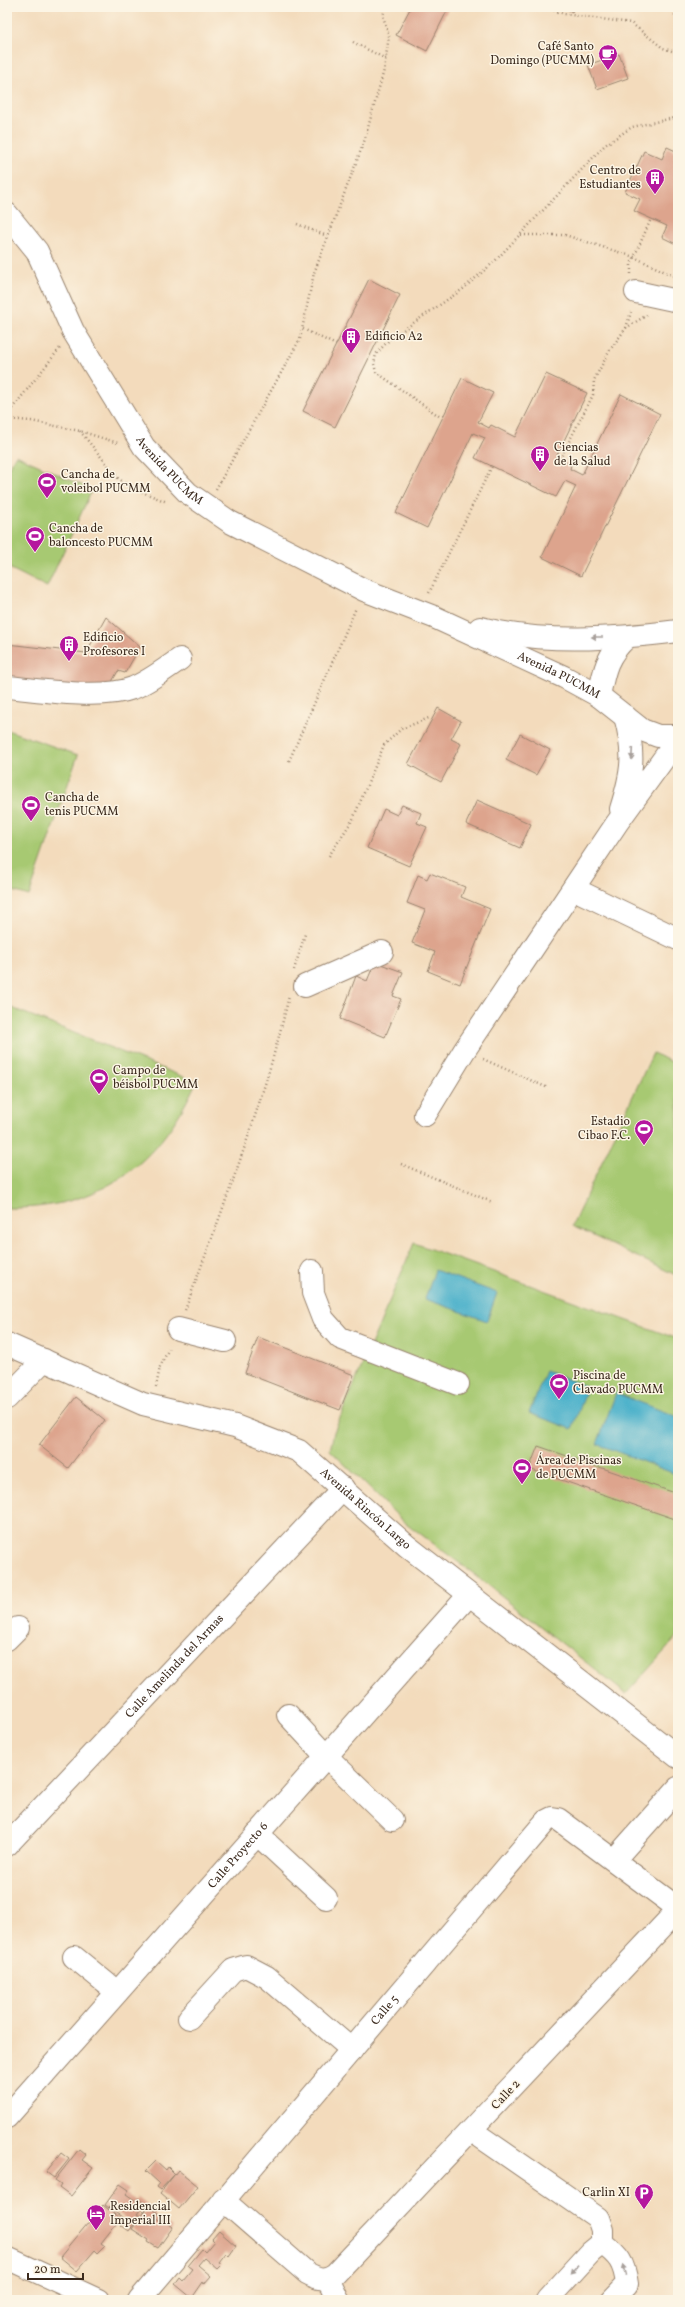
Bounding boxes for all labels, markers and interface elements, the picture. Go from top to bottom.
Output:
place label: Café Santo Domingo (PUCMM) [490,39,594,69]
cafe icon: Café Santo Domingo (PUCMM) [597,43,619,71]
place label: Centro de Estudiantes [579,163,641,193]
building icon: Centro de Estudiantes [644,167,666,195]
building icon: Edificio A2 [340,326,362,354]
place label: Edificio A2 [365,329,423,345]
street label: Avenida PUCMM [132,434,206,509]
place label: Ciencias de la Salud [554,440,611,470]
building icon: Ciencias de la Salud [529,444,551,472]
place label: Cancha de voleibol PUCMM [61,467,150,497]
sports icon: Cancha de voleibol PUCMM [36,471,58,499]
place label: Cancha de baloncesto PUCMM [49,521,153,551]
sports icon: Cancha de baloncesto PUCMM [24,525,46,553]
place label: Edificio Profesores I [83,630,145,660]
building icon: Edificio Profesores I [58,634,80,662]
one-way arrow [590,634,603,640]
street label: Avenida PUCMM [514,648,603,703]
one-way arrow [628,748,635,760]
place label: Cancha de tenis PUCMM [45,790,118,820]
sports icon: Cancha de tenis PUCMM [20,794,42,822]
place label: Campo de béisbol PUCMM [113,1063,198,1093]
sports icon: Campo de béisbol PUCMM [88,1067,110,1095]
place label: Estadio Cibao F.C. [578,1114,630,1144]
sports icon: Estadio Cibao F.C. [633,1118,655,1146]
place label: Piscina de Clavado PUCMM [573,1368,663,1398]
sports icon: Piscina de Clavado PUCMM [548,1372,570,1400]
place label: Área de Piscinas de PUCMM [536,1452,621,1483]
sports icon: Área de Piscinas de PUCMM [511,1457,533,1485]
street label: Avenida Rincón Largo [316,1465,414,1554]
street label: Calle Amelinda del Armas [122,1611,228,1722]
street label: Calle Proyecto 6 [205,1819,272,1892]
street label: Calle 5 [368,1992,403,2029]
street label: Calle 2 [488,2077,524,2113]
parking icon: Carlin XI [633,2182,655,2210]
place label: Carlin XI [582,2185,630,2201]
place label: Residencial Imperial III [110,2199,171,2229]
hotel icon: Residencial Imperial III [85,2203,107,2231]
scale bar [28,2255,83,2281]
text: 20 m [34,2262,61,2278]
one-way arrow [621,2263,627,2275]
one-way arrow [569,2265,578,2275]

